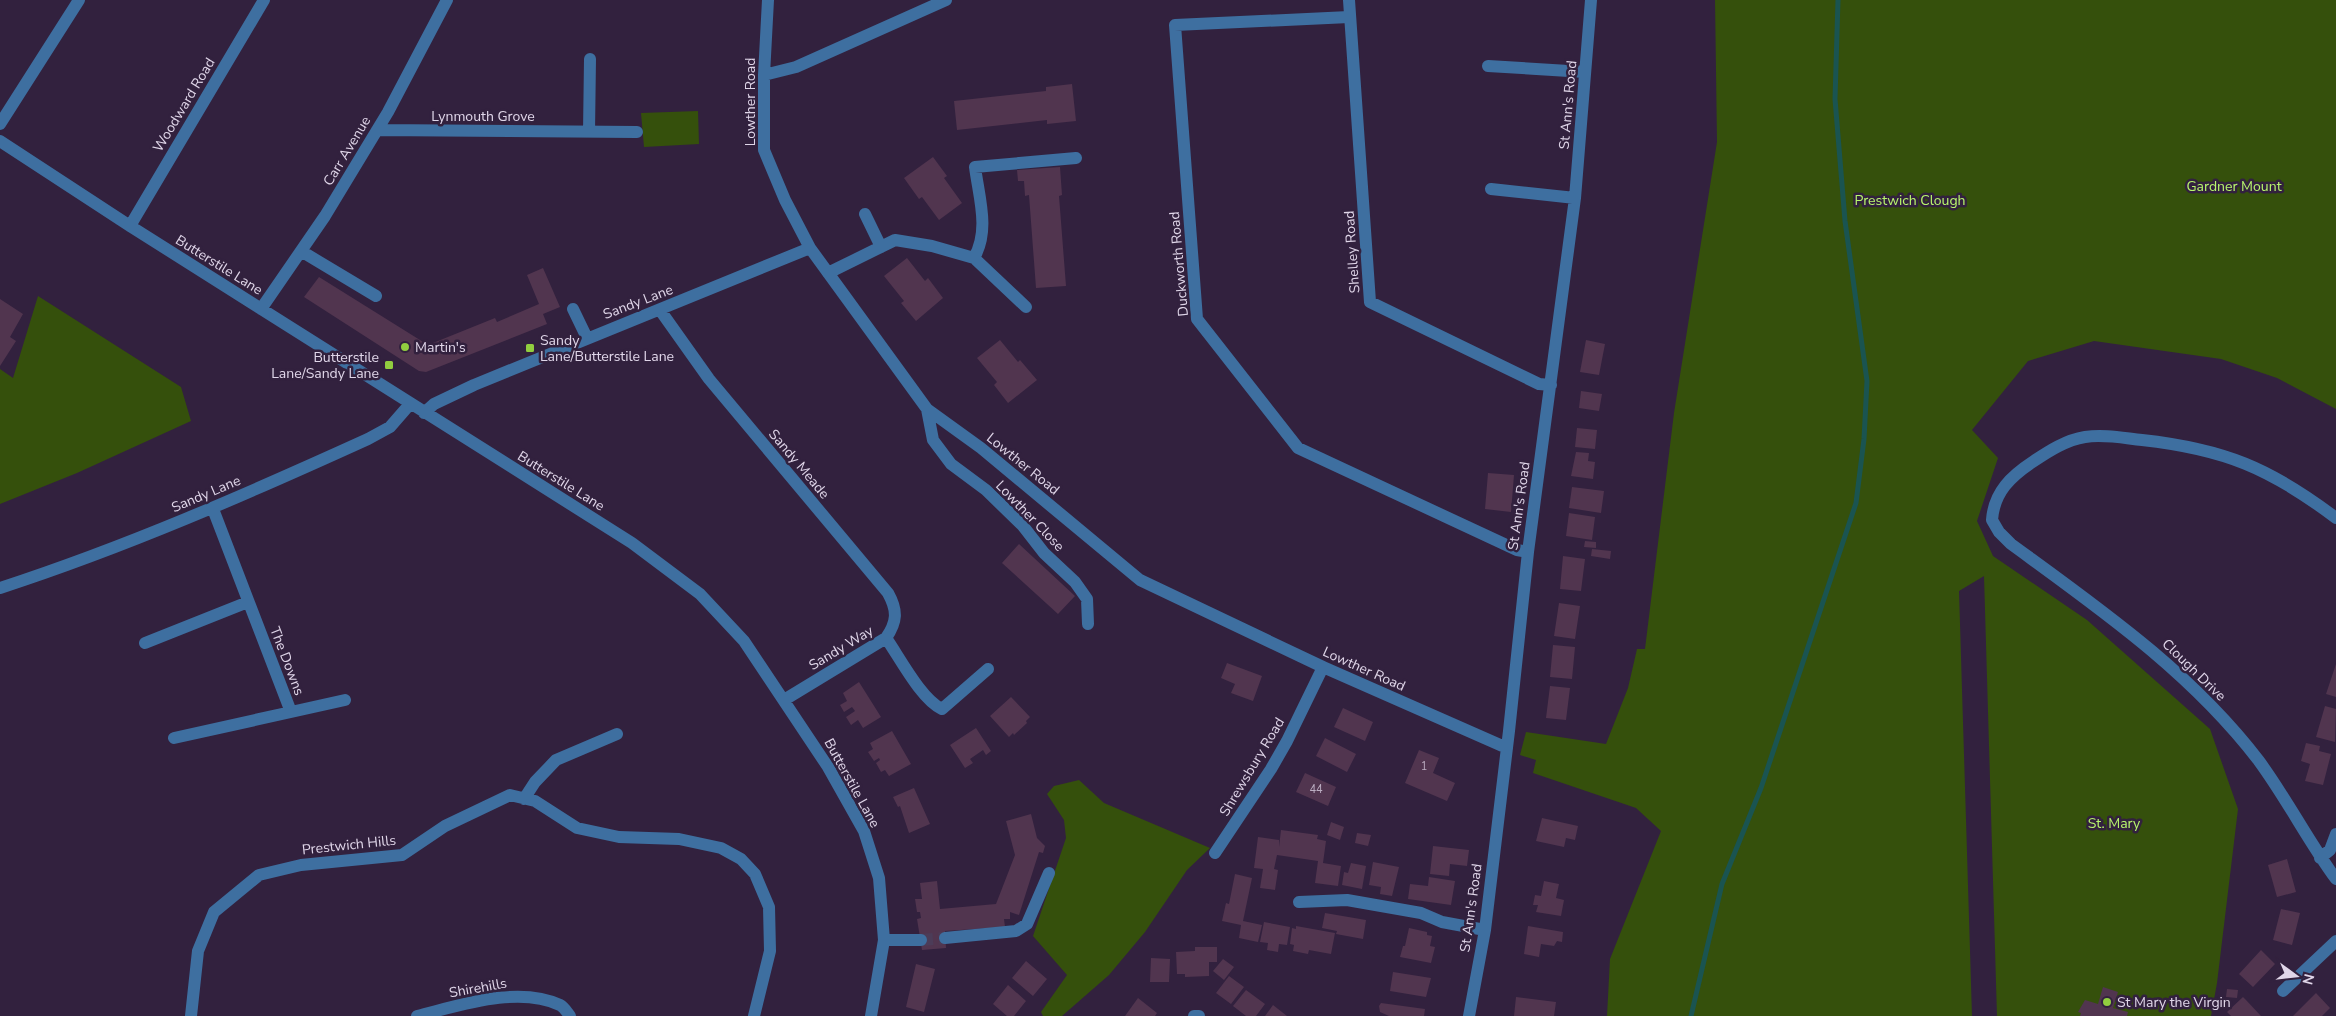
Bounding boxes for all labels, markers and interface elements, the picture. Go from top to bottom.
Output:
street label: Woodward Road [148,54,220,156]
street label: Lowther Road [741,58,760,146]
street label: St Ann's Road [1555,60,1581,150]
street label: Lynmouth Grove [431,107,535,126]
street label: Carr Avenue [319,113,375,189]
park label: Gardner Mount [2186,177,2282,196]
park label: Prestwich Clough [1854,191,1966,210]
street label: Shelley Road [1340,210,1364,294]
street label: Duckworth Road [1165,211,1193,317]
street label: Butterstile Lane [172,231,266,299]
street label: Sandy Lane [600,280,676,324]
place label: Sandy Lane/Butterstile Lane [540,331,674,366]
place label: Martin's [415,338,466,357]
marker: Martin's [399,341,411,353]
marker: Sandy Lane/Butterstile Lane [524,342,536,354]
place label: Butterstile Lane/Sandy Lane [271,348,379,383]
marker: Butterstile Lane/Sandy Lane [383,359,395,371]
street label: Sandy Meade [764,425,834,503]
street label: Lowther Road [983,429,1063,499]
street label: Butterstile Lane [514,447,608,515]
street label: St Ann's Road [1503,461,1535,551]
street label: Sandy Lane [169,471,243,517]
street label: Lowther Close [991,476,1069,556]
street label: Sandy Way [805,621,877,675]
street label: The Downs [265,624,309,698]
street label: Clough Drive [2158,635,2230,705]
street label: Lowther Road [1320,642,1408,696]
street label: Shrewsbury Road [1215,714,1289,820]
street label: Butterstile Lane [820,735,884,831]
house number: 1 [1421,759,1427,774]
house number: 44 [1309,782,1323,797]
park label: St. Mary [2088,814,2141,833]
street label: Prestwich Hills [301,831,397,859]
street label: St Ann's Road [1455,863,1487,953]
north arrow [2271,951,2321,1001]
text: N [2298,972,2319,987]
street label: Shirehills [448,974,509,1002]
place label: St Mary the Virgin [2117,993,2231,1012]
marker: St Mary the Virgin [2101,996,2113,1008]

